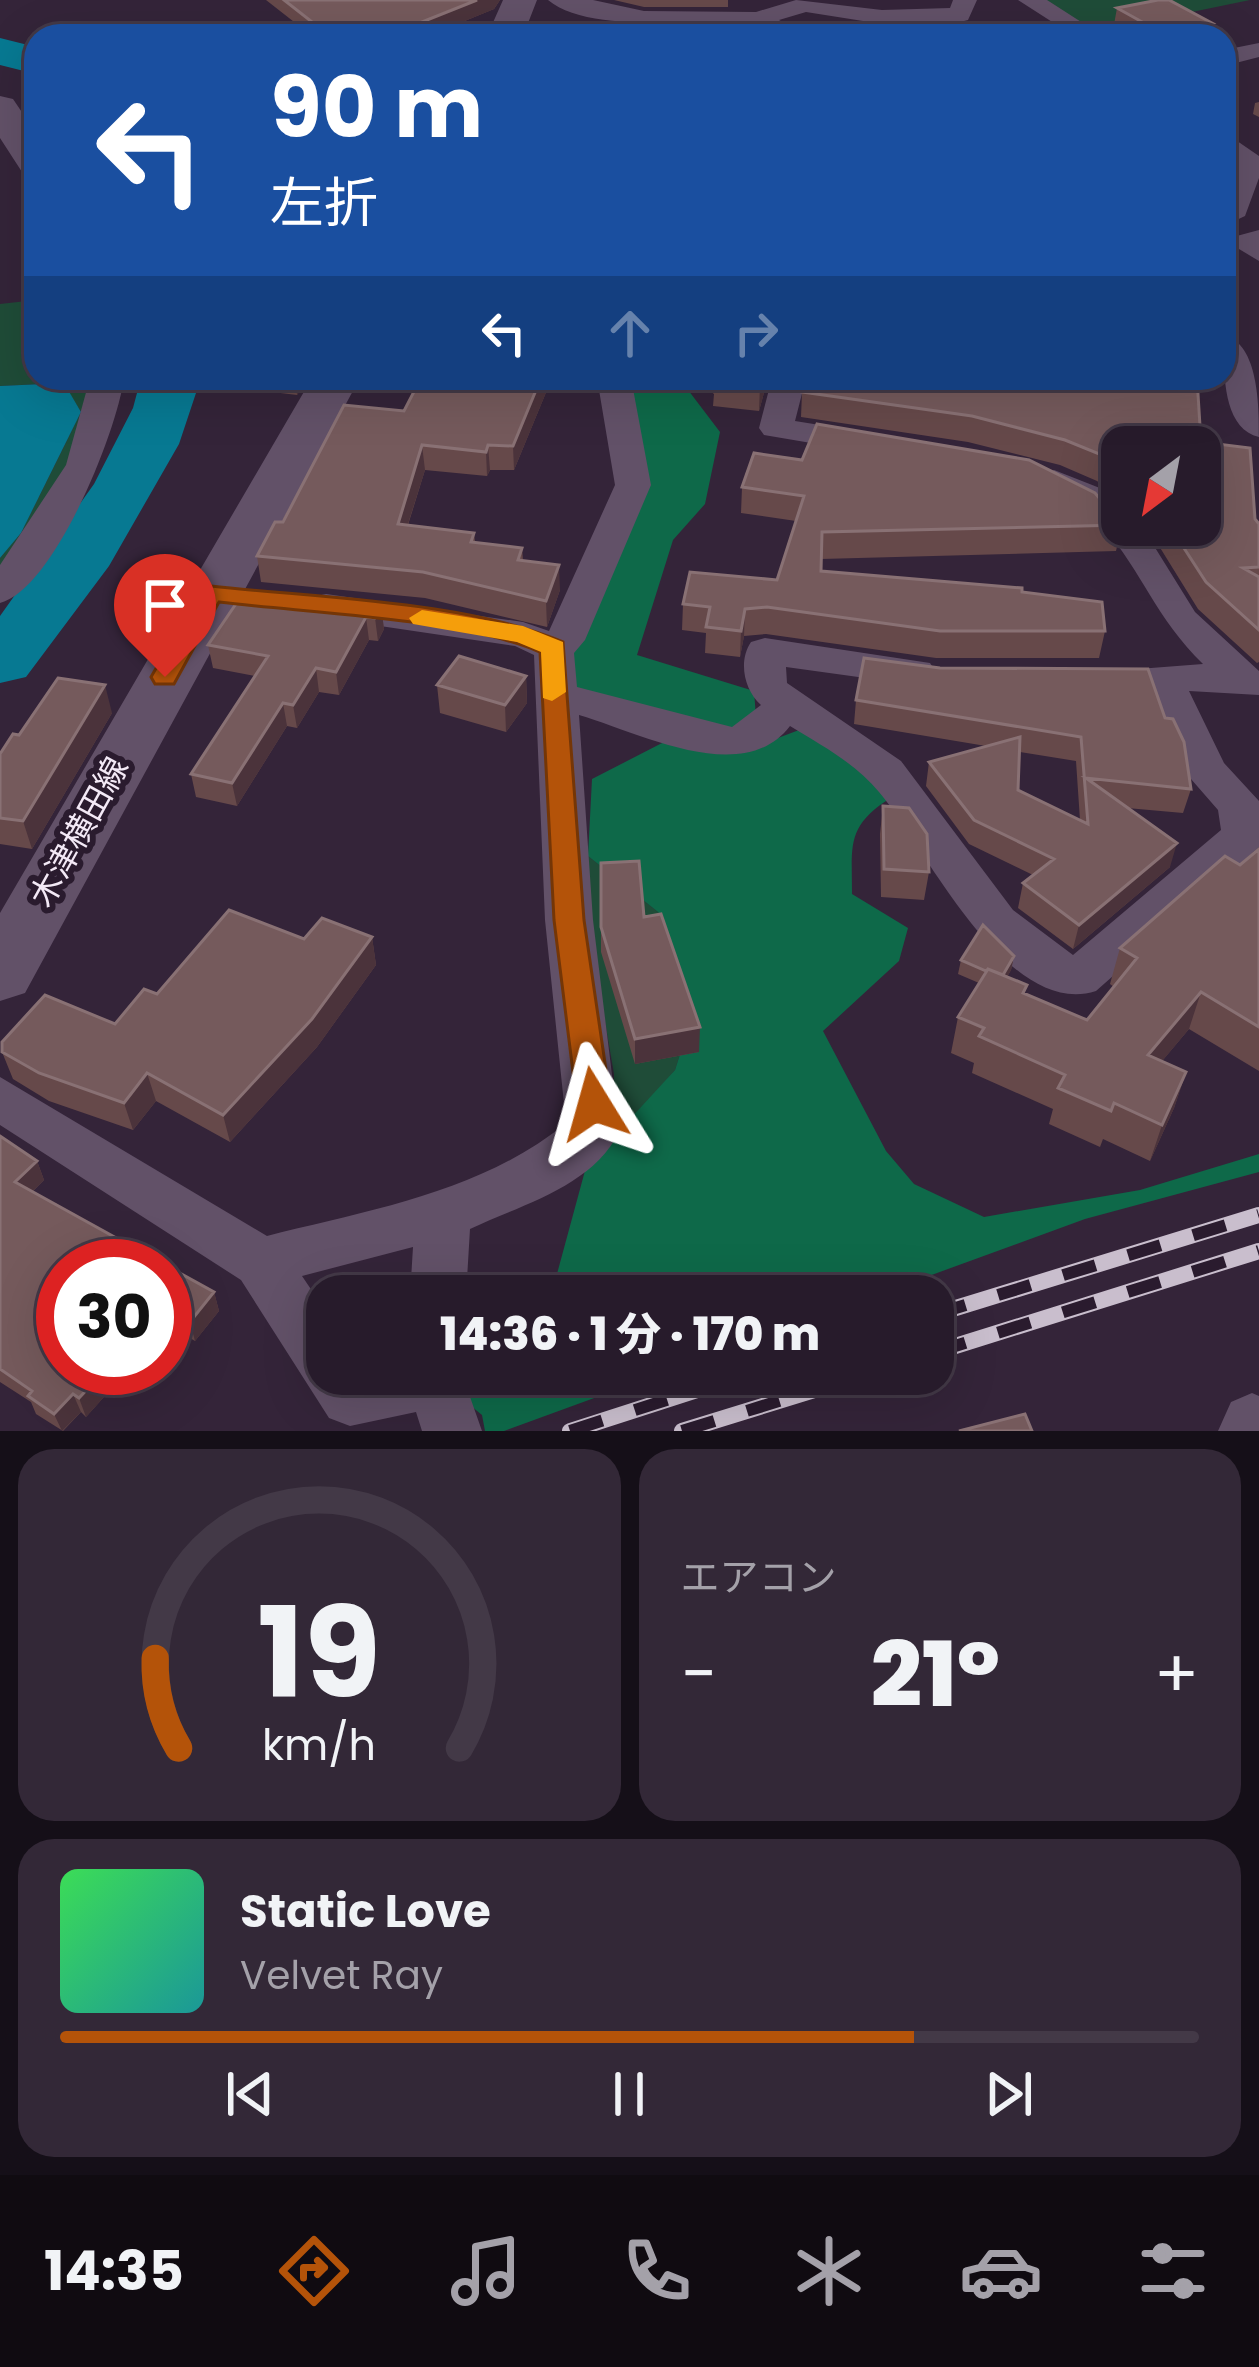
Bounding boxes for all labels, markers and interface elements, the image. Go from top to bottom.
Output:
text: 90 m [270,49,483,166]
icon: left [72,72,228,228]
text: 左折 [270,165,378,241]
icon: left [471,300,537,366]
icon: ahead [597,300,663,366]
icon: right [723,300,789,366]
north arrow [1101,426,1221,546]
map controls [1101,426,1221,546]
pin [114,554,216,677]
icon: arrive [132,572,198,638]
street label: 木津横田線 [18,748,140,916]
position arrow [531,1041,657,1167]
speed limit sign: 30 [36,1239,192,1395]
text: 14:36 · 1 分 · 170 m [440,1303,820,1366]
text: エアコン [681,1550,837,1605]
text: 19 [257,1566,381,1741]
text: 21° [871,1611,1000,1738]
text: − [681,1628,717,1720]
text: + [1154,1628,1199,1720]
text: km/h [262,1715,376,1775]
text: Static Love [240,1880,491,1943]
text: Velvet Ray [240,1948,443,2003]
icon: previous [217,2061,283,2127]
icon: pause [596,2061,662,2127]
icon: next [976,2061,1042,2127]
icon: directions [272,2229,356,2313]
icon: music [444,2229,528,2313]
icon: phone [615,2229,699,2313]
icon: climate [787,2229,871,2313]
icon: car [959,2229,1043,2313]
icon: filters [1131,2229,1215,2313]
text: 14:35 [44,2233,184,2309]

